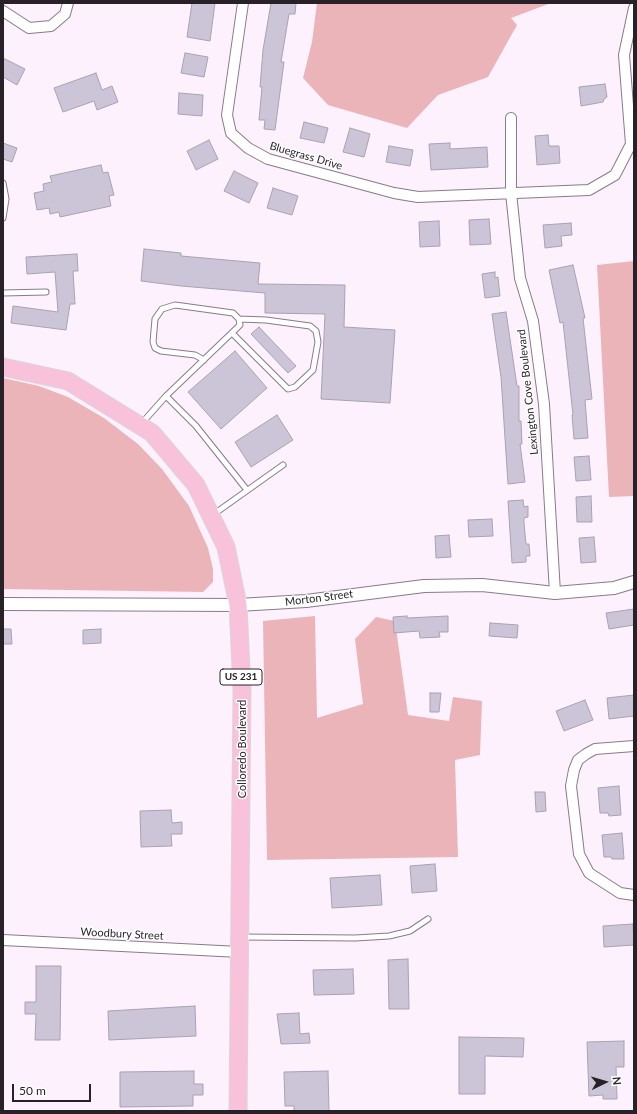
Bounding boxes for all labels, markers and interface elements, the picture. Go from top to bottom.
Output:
street label: Bluegrass Drive [268,139,344,173]
street label: Lexington Cove Boulevard [515,329,541,455]
street label: Morton Street [284,587,354,609]
road number: US 231 [220,669,262,685]
street label: Colloredo Boulevard [235,700,249,798]
street label: Woodbury Street [80,925,164,943]
north arrow [585,1062,625,1102]
scale bar [14,1076,93,1102]
text: N [611,1076,624,1086]
text: 50 m [19,1083,46,1098]

